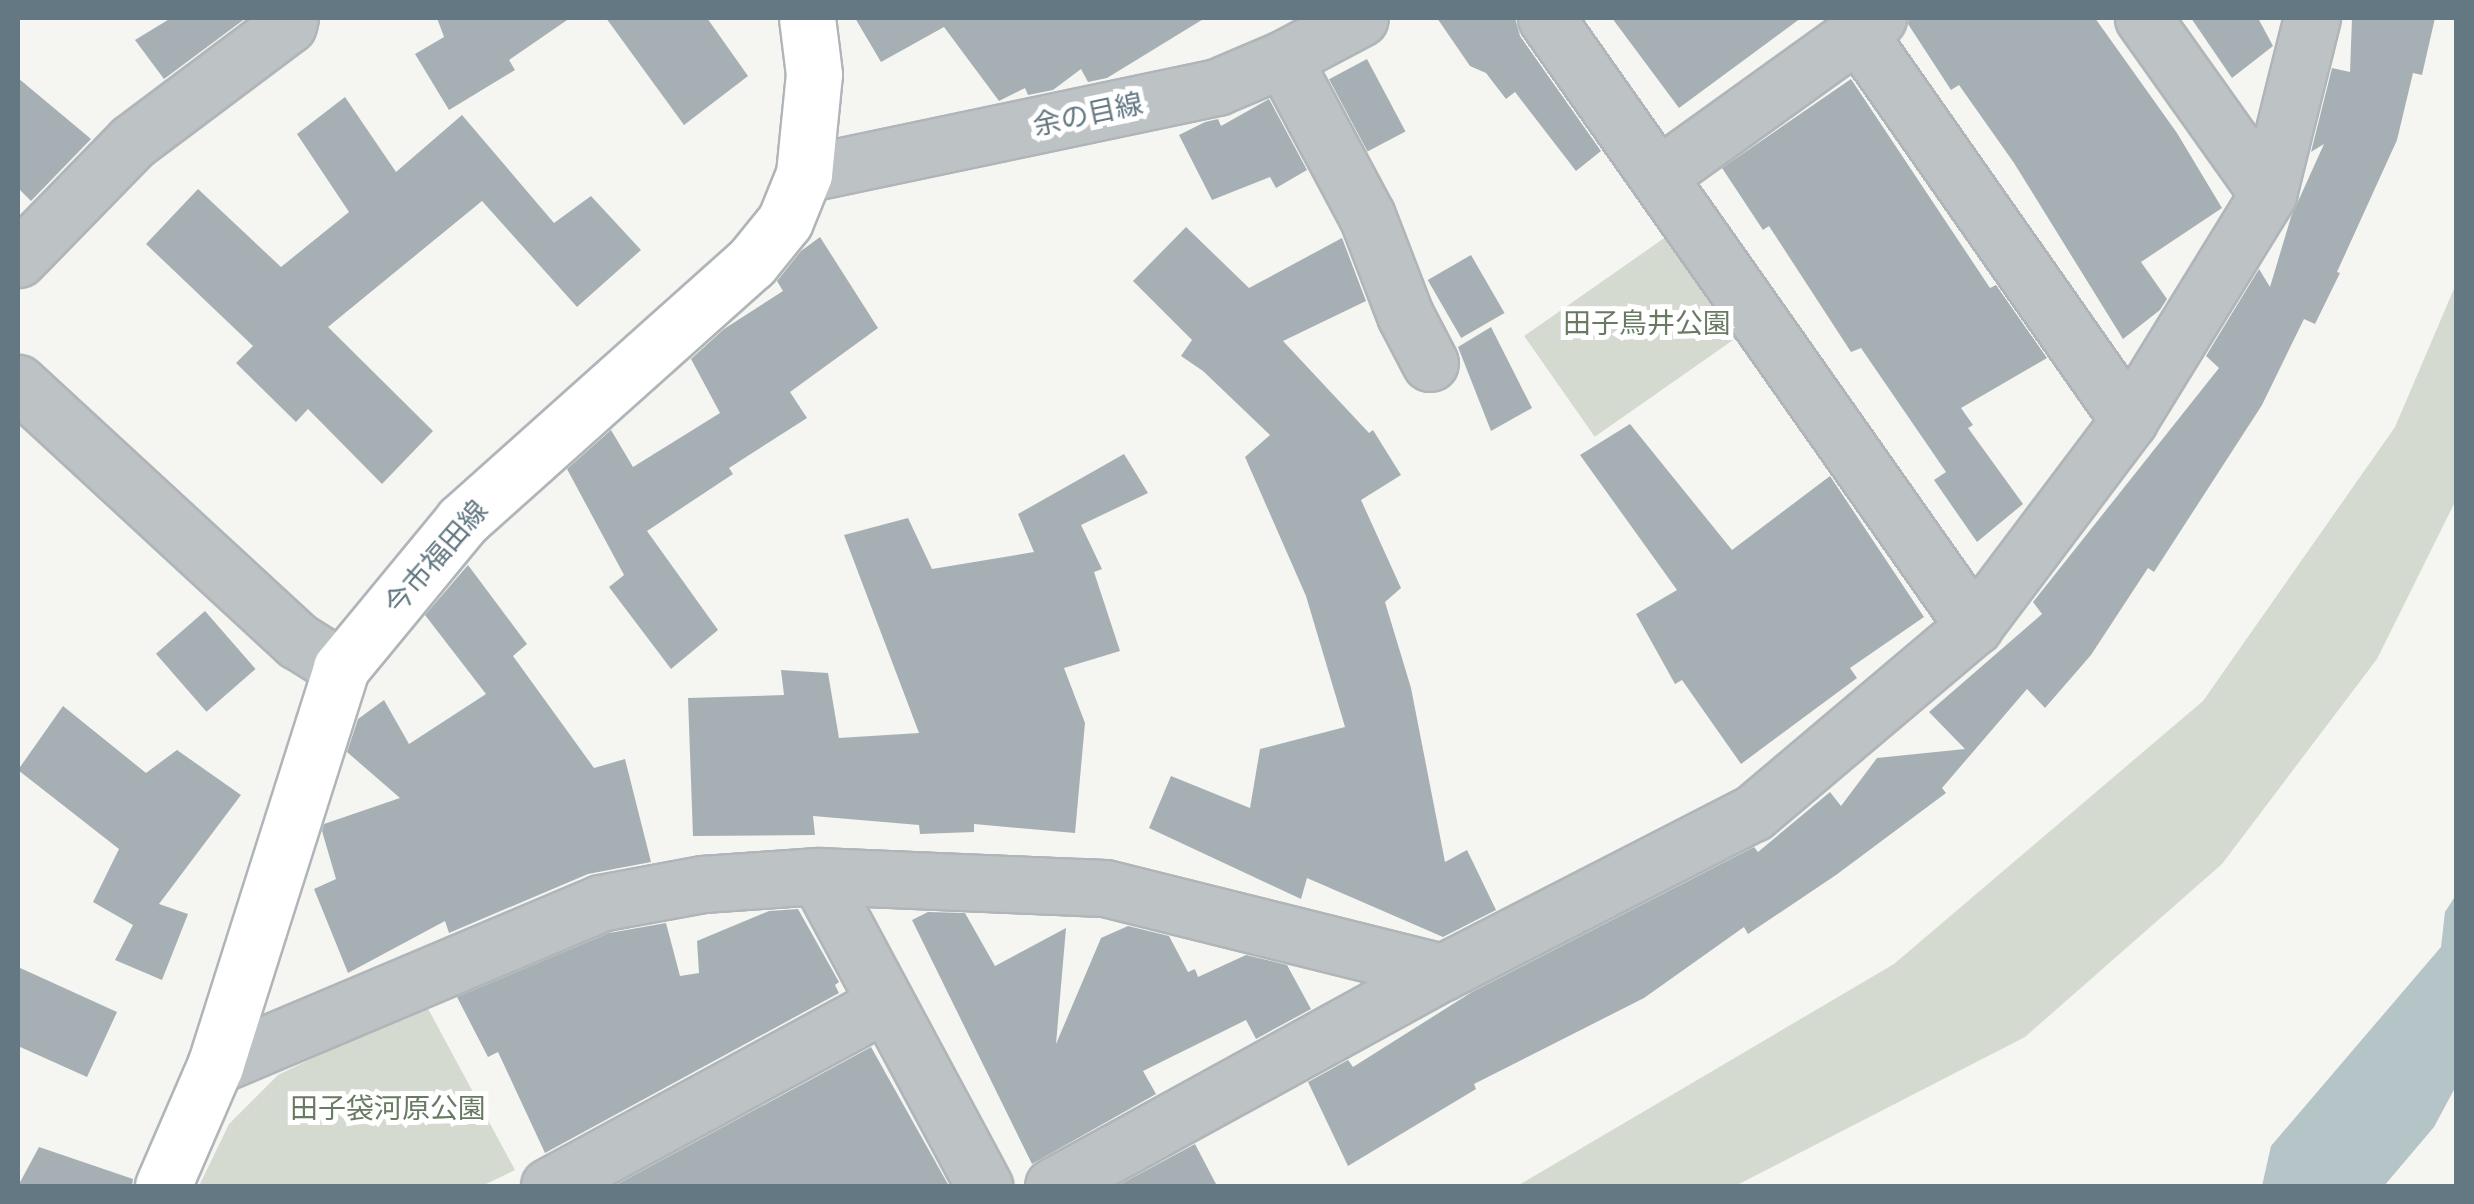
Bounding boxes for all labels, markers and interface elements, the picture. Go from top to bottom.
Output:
street label: 余の目線 [1030,86,1146,142]
park label: 田子鳥井公園 [1563,306,1731,340]
street label: 今市福田線 [377,493,495,621]
park label: 田子袋河原公園 [290,1091,486,1125]

